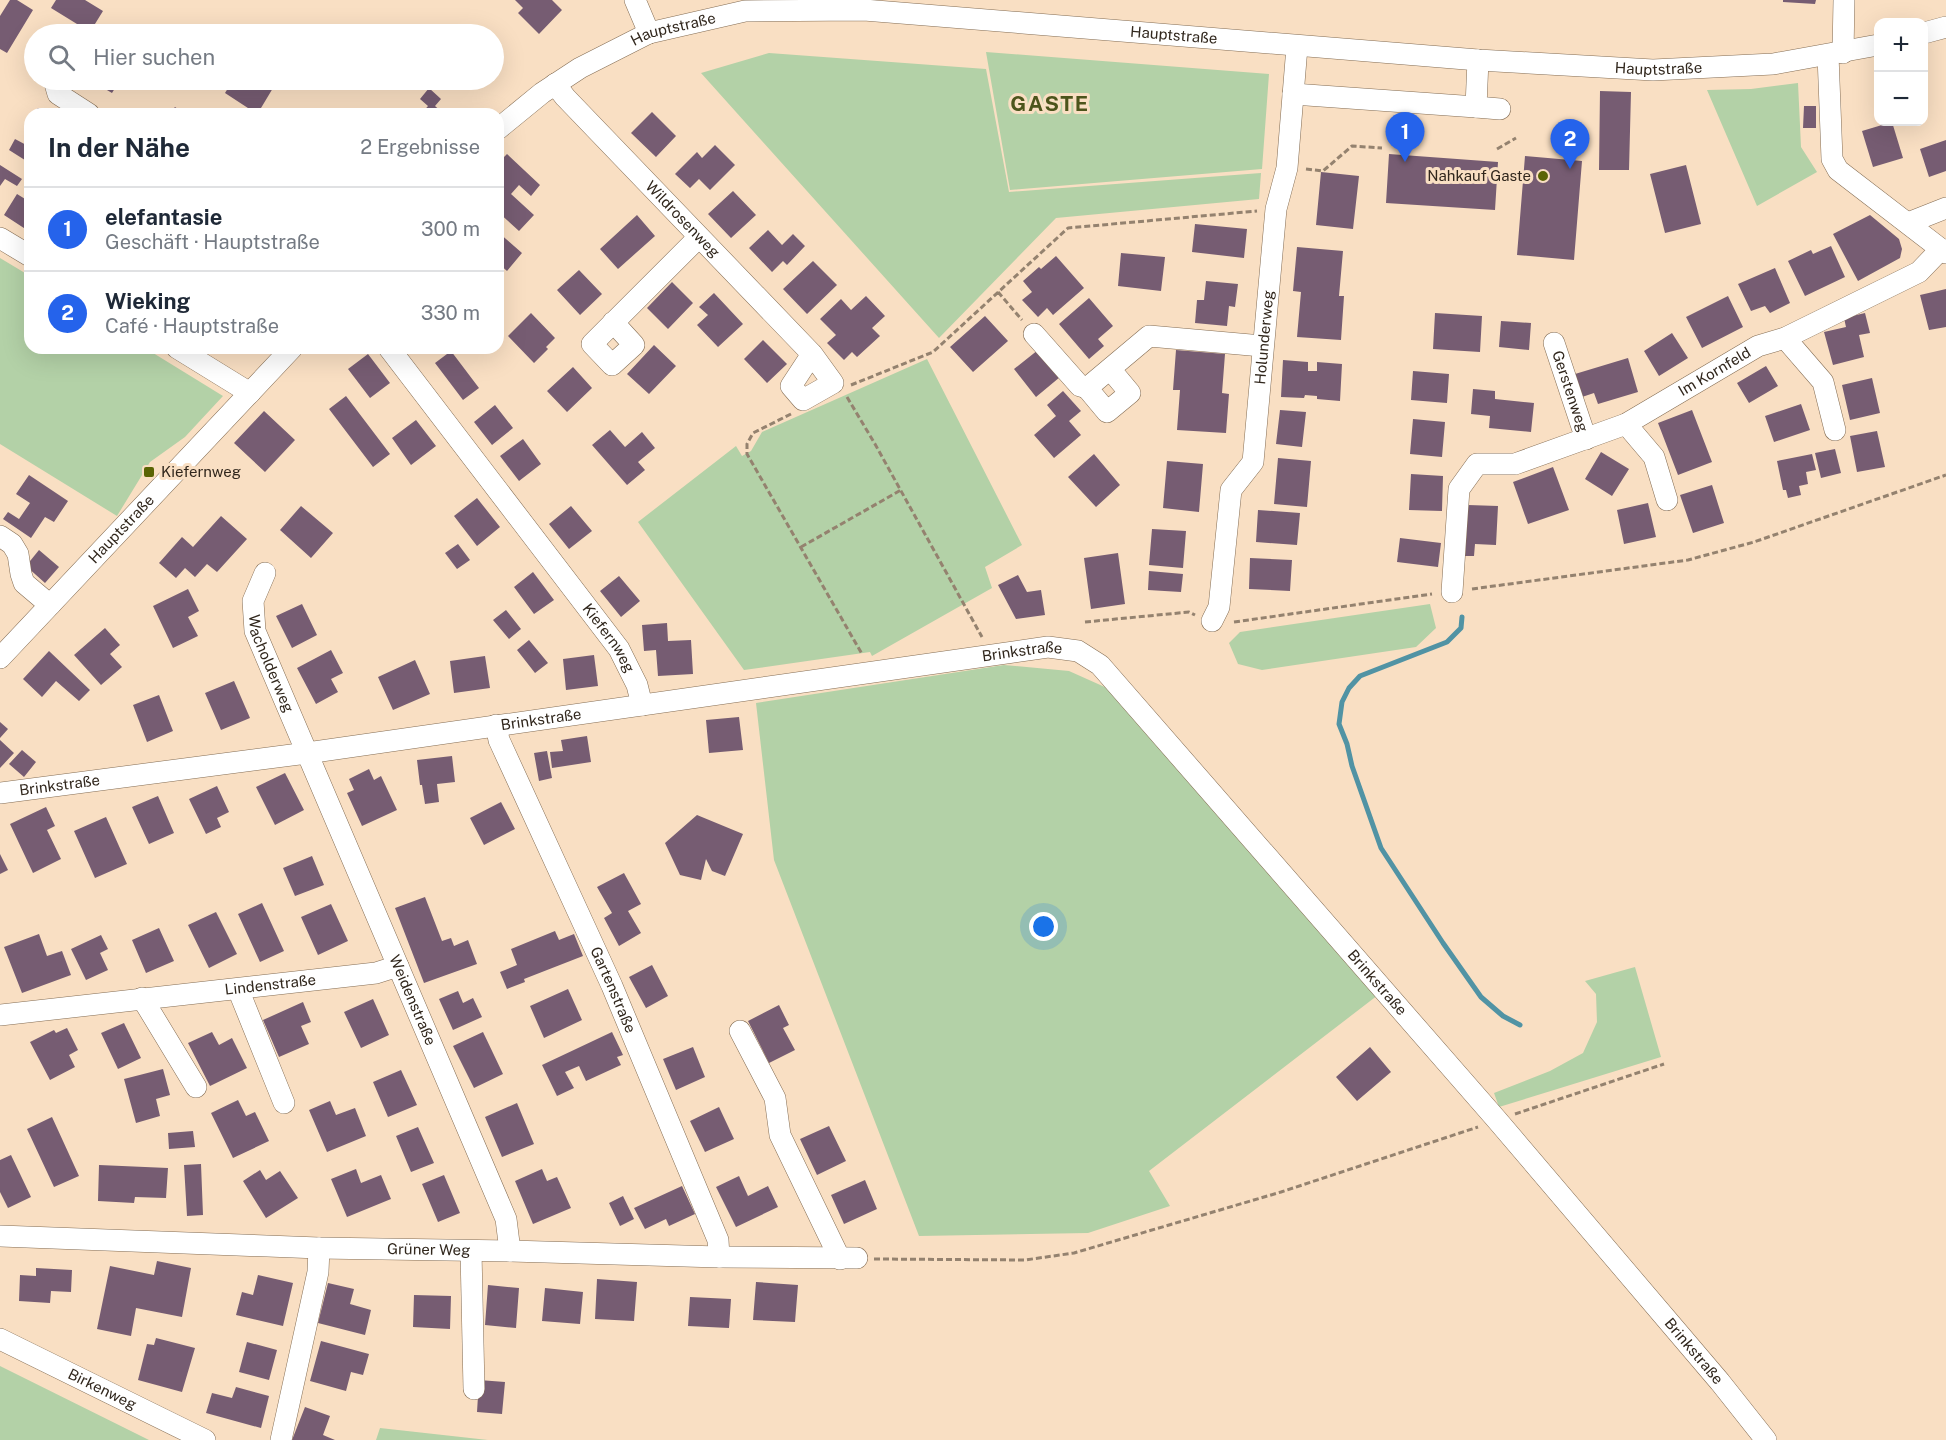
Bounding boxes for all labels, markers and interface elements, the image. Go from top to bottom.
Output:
street label: Hauptstraße [628,9,717,49]
map controls [1874,18,1928,126]
button: + [1874,18,1928,72]
street label: Hauptstraße [1130,23,1218,47]
search box [24,24,504,90]
icon: search [45,41,78,74]
text: Hier suchen [93,44,215,70]
street label: Hauptstraße [1614,59,1703,78]
button: − [1874,72,1928,126]
district label: GASTE [1010,91,1090,116]
pin: 1 [1386,112,1424,162]
pin: 2 [1550,120,1590,169]
text: In der Nähe [48,132,190,163]
text: 2 Ergebnisse [360,135,480,159]
place label: Nahkauf Gaste [1427,167,1531,184]
marker: Nahkauf Gaste [1536,169,1550,183]
street label: Wildrosenweg [642,177,723,261]
text: elefantasie [105,204,222,230]
text: 1 [63,217,72,241]
text: 300 m [421,217,480,241]
text: Geschäft · Hauptstraße [105,230,320,254]
text: Wieking [105,288,190,314]
street label: Holunderweg [1251,289,1277,385]
text: 2 [61,301,74,325]
text: 330 m [421,301,480,325]
text: Café · Hauptstraße [105,314,279,338]
street label: Im Kornfeld [1675,343,1754,399]
street label: Gerstenweg [1549,348,1592,434]
place label: Kiefernweg [161,463,241,480]
marker: Kiefernweg [142,465,156,479]
street label: Hauptstraße [85,491,157,566]
street label: Kiefernweg [579,600,638,675]
street label: Wacholderweg [246,614,298,715]
street label: Brinkstraße [981,638,1064,664]
street label: Brinkstraße [500,705,582,733]
street label: Brinkstraße [18,771,101,798]
your location [1029,912,1058,941]
street label: Gartenstraße [587,944,640,1035]
street label: Brinkstraße [1344,946,1411,1018]
street label: Weidenstraße [386,952,440,1048]
street label: Lindenstraße [224,971,317,998]
street label: Grüner Weg [387,1240,471,1258]
street label: Brinkstraße [1661,1315,1727,1387]
street label: Birkenweg [65,1365,139,1413]

